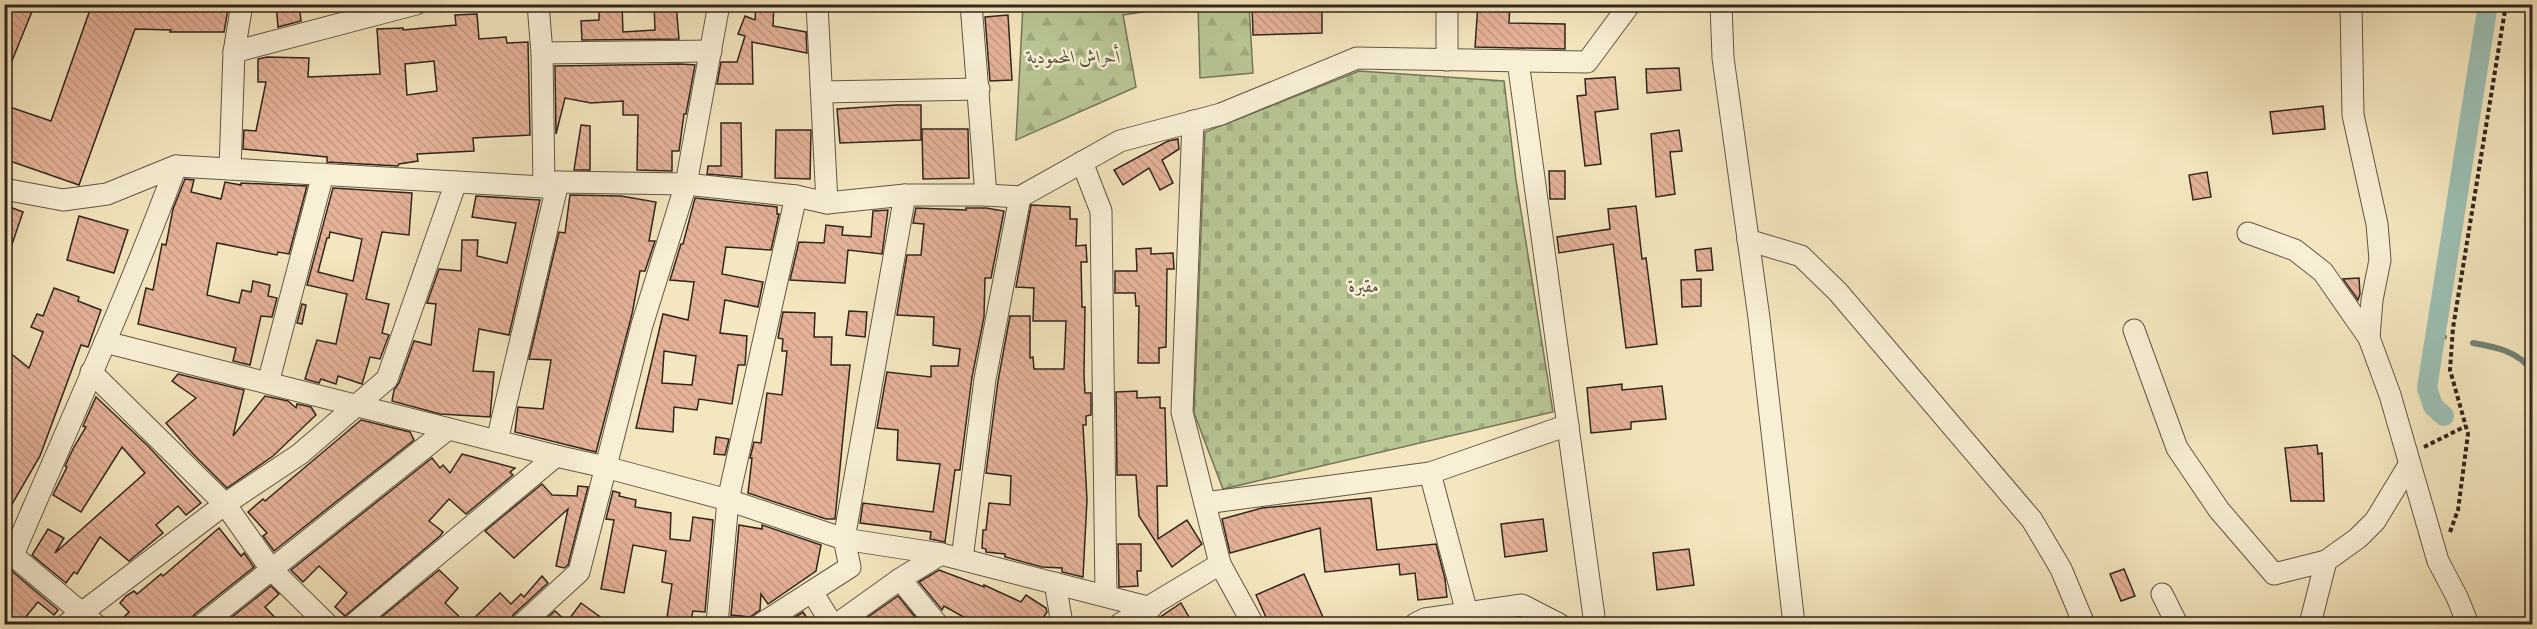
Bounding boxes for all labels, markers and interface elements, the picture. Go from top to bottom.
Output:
park label: أحراش المحمودية [1025,44,1121,70]
park label: مقبرة [1348,276,1379,299]

